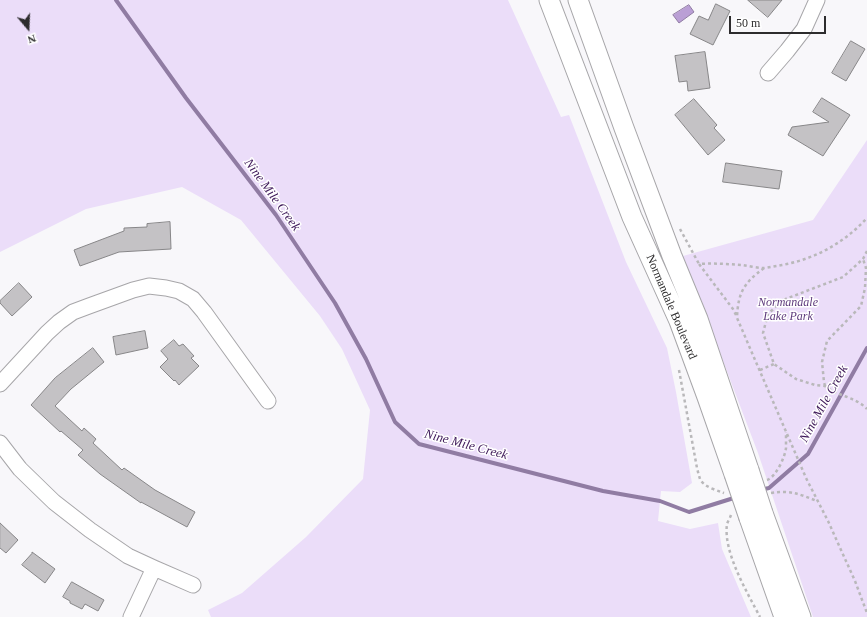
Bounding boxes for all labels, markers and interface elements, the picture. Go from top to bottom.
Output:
north arrow [8,8,48,48]
scale bar [731,8,828,34]
text: 50 m [736,16,760,30]
text: N [26,32,38,46]
water label: Nine Mile Creek [241,156,303,234]
street label: Normandale Boulevard [642,253,700,361]
park label: Normandale Lake Park [758,296,818,324]
water label: Nine Mile Creek [796,363,852,445]
water label: Nine Mile Creek [423,426,509,464]

